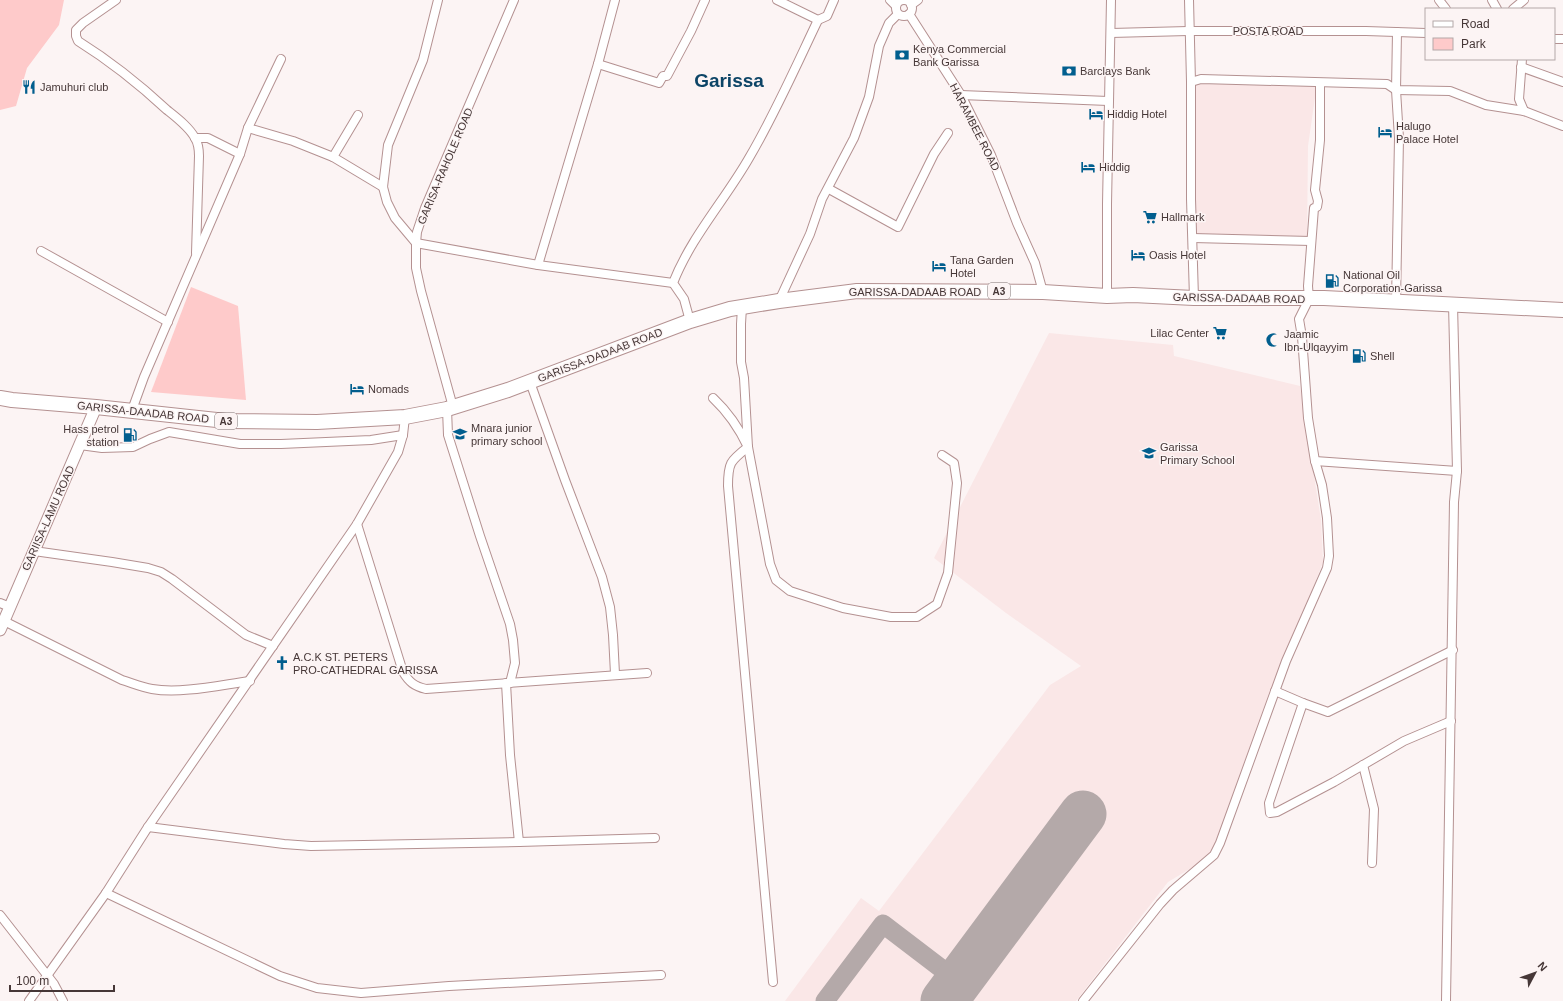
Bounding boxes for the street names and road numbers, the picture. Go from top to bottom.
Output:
street label: POSTA ROAD [1233,25,1303,37]
street label: HARAMBEE ROAD [948,81,1002,173]
street label: GARISA-RAHOLE ROAD [415,106,475,226]
road number: A3 [988,283,1010,299]
street label: GARISSA-DADAAB ROAD [849,286,981,298]
street label: GARISSA-DADAAB ROAD [1173,291,1305,305]
street label: GARISSA-DADAAB ROAD [536,326,664,384]
street label: GARISSA-DAADAB ROAD [76,399,210,425]
road number: A3 [215,413,237,429]
street label: GARIISA-LAMU ROAD [19,464,77,572]

